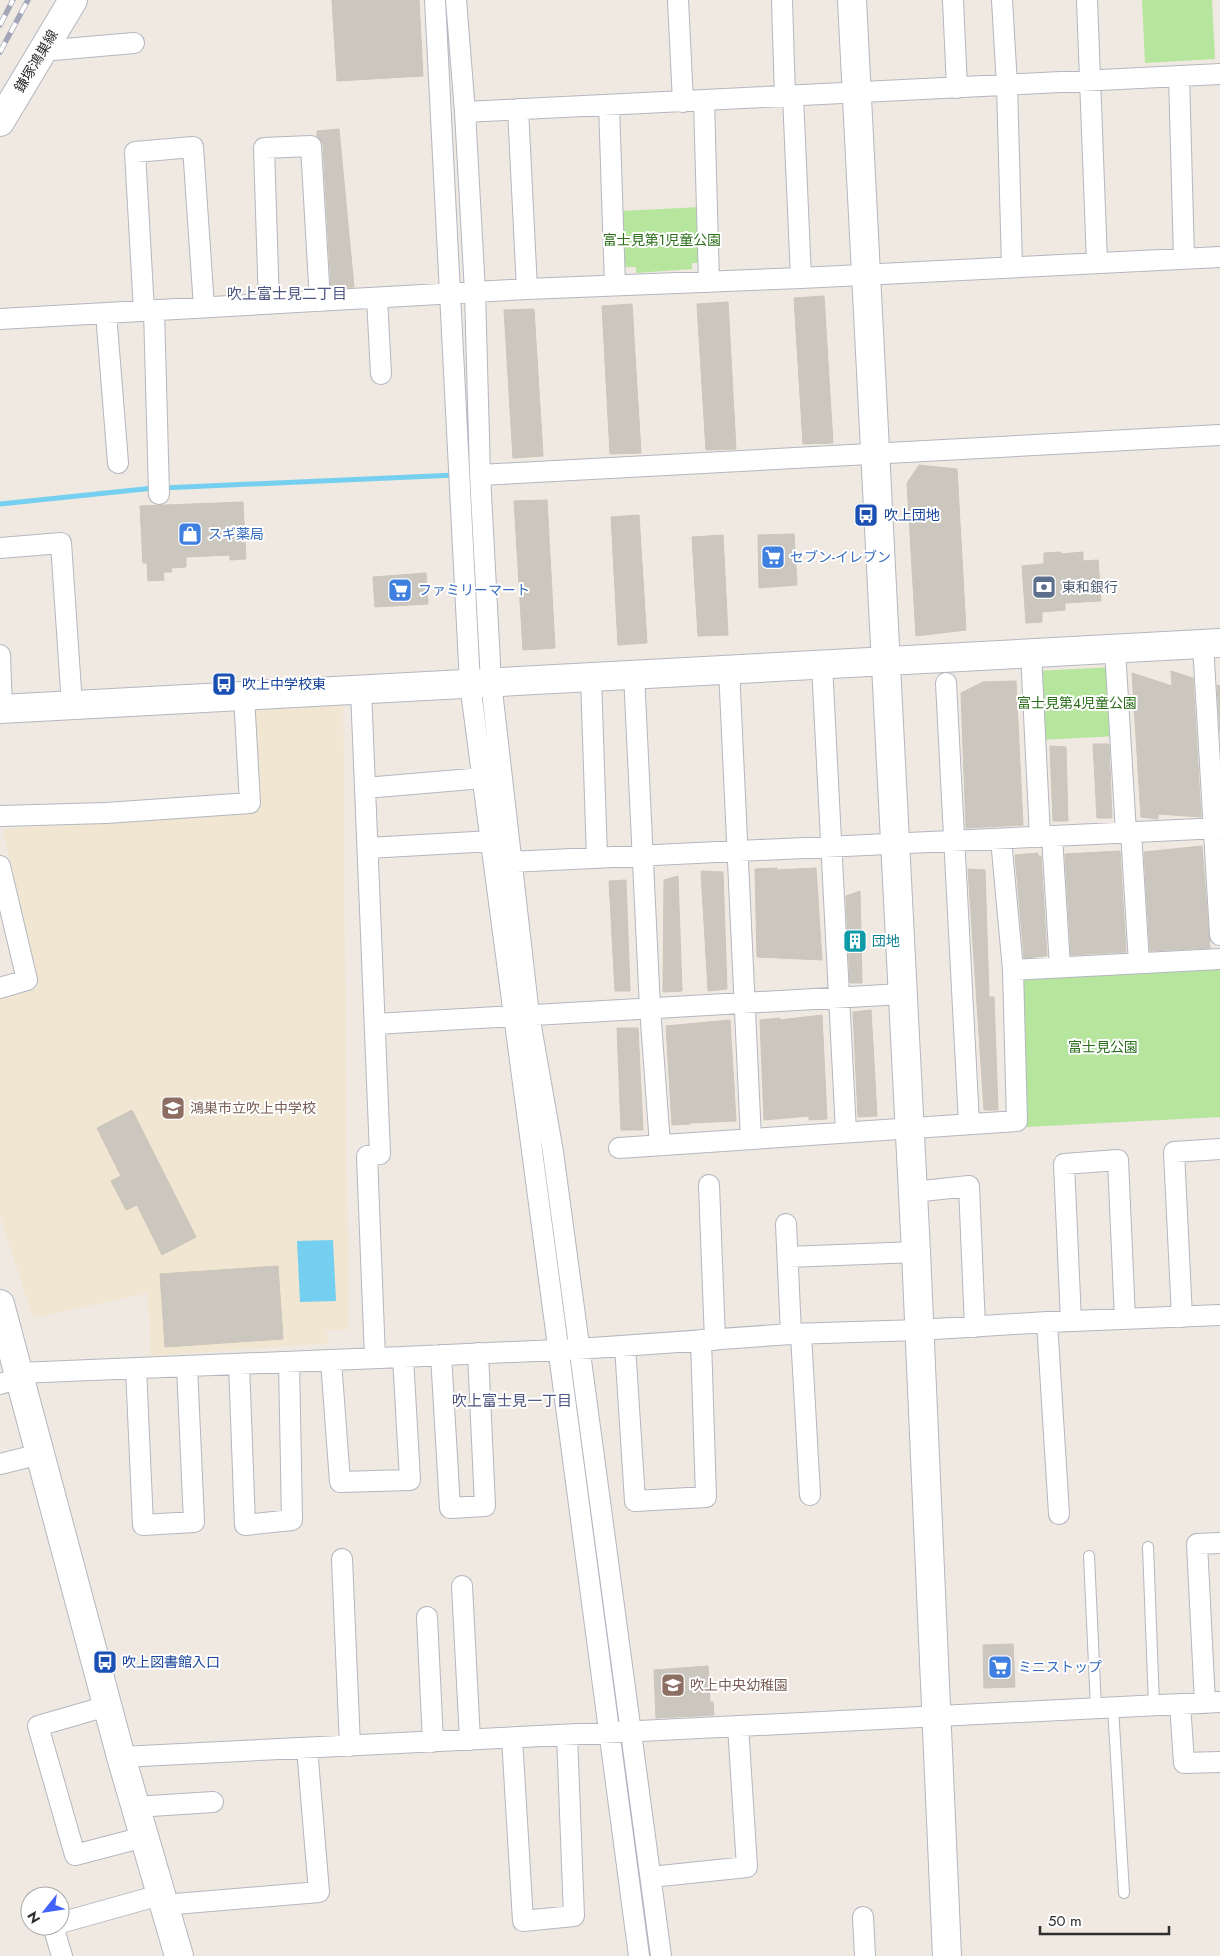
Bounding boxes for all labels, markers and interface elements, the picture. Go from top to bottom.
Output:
street label: 鎌塚鴻巣線 [9,26,63,96]
park label: 富士見第1児童公園 [603,230,721,250]
district label: 吹上富士見二丁目 [227,283,347,305]
bus stop icon: 吹上団地 [853,502,879,528]
place label: 吹上団地 [884,505,940,525]
shop icon: スギ薬局 [177,521,203,547]
place label: スギ薬局 [208,524,264,544]
supermarket icon: セブン-イレブン [760,544,786,570]
place label: セブン-イレブン [790,547,891,567]
bank icon: 東和銀行 [1031,574,1057,600]
supermarket icon: ファミリーマート [387,577,413,603]
place label: 東和銀行 [1062,577,1118,597]
place label: ファミリーマート [418,580,530,600]
bus stop icon: 吹上中学校東 [211,671,237,697]
place label: 吹上中学校東 [242,674,326,694]
park label: 富士見第4児童公園 [1017,693,1137,713]
building icon: 団地 [842,928,868,954]
place label: 団地 [872,931,900,951]
park label: 富士見公園 [1068,1037,1138,1057]
school or university icon: 鴻巣市立吹上中学校 [160,1095,186,1121]
place label: 鴻巣市立吹上中学校 [190,1098,316,1118]
district label: 吹上富士見一丁目 [452,1390,572,1412]
bus stop icon: 吹上図書館入口 [92,1649,118,1675]
place label: 吹上図書館入口 [122,1652,220,1672]
supermarket icon: ミニストップ [987,1654,1013,1680]
place label: ミニストップ [1018,1657,1102,1677]
school or university icon: 吹上中央幼稚園 [660,1672,686,1698]
place label: 吹上中央幼稚園 [690,1675,788,1695]
north arrow [20,1886,70,1936]
scale bar [1040,1904,1169,1936]
text: N [22,1908,45,1927]
text: 50 m [1048,1910,1082,1932]

